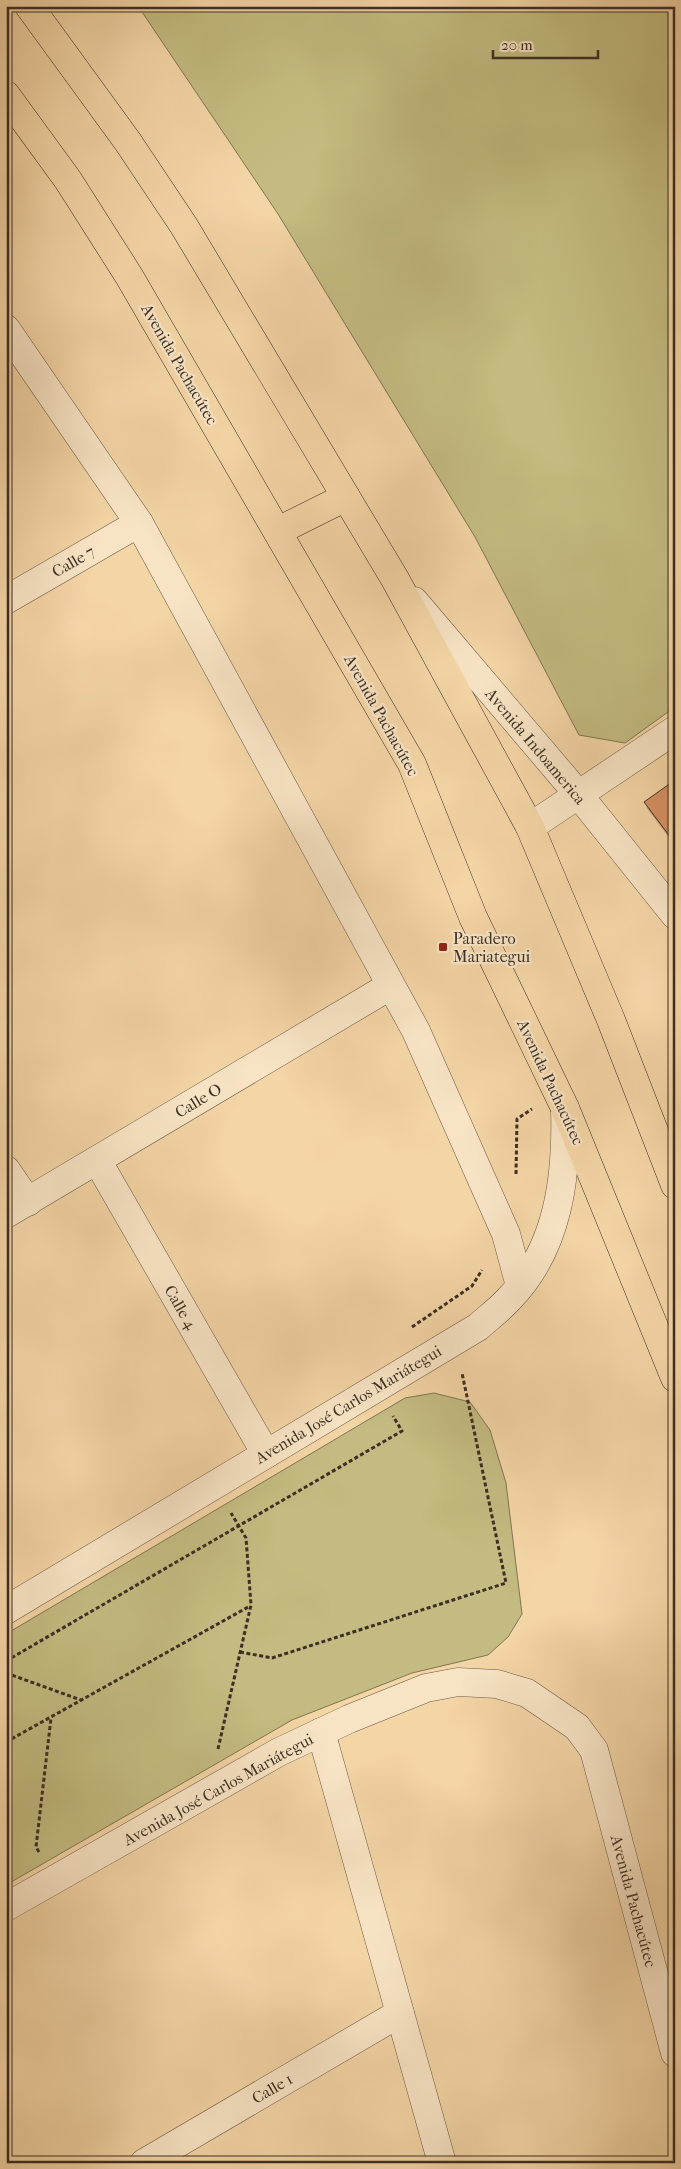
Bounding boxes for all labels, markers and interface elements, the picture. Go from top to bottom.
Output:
scale bar [493,28,598,60]
text: 20 m [501,36,533,54]
street label: Avenida Pachacútec [137,300,222,428]
street label: Calle 7 [49,542,98,581]
street label: Avenida Pachacútec [340,650,423,779]
street label: Avenida Indoamerica [481,684,590,809]
place label: Paradero Mariategui [453,929,530,966]
marker: Paradero Mariategui [437,941,449,953]
street label: Avenida Pachacútec [513,1016,588,1148]
street label: Calle O [172,1079,225,1122]
street label: Calle 4 [160,1282,201,1333]
street label: Avenida José Carlos Mariátegui [251,1341,445,1468]
street label: Avenida José Carlos Mariátegui [119,1729,317,1850]
street label: Avenida Pachacútec [606,1832,660,1969]
street label: Calle 1 [248,2069,296,2108]

